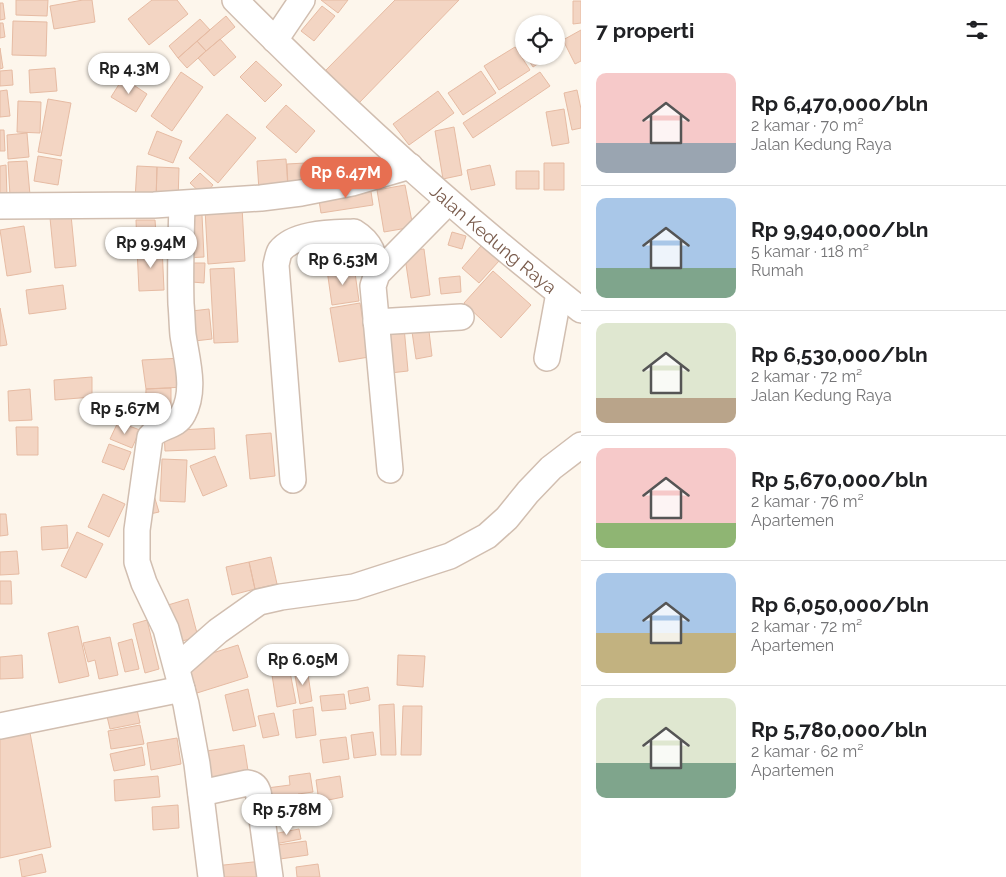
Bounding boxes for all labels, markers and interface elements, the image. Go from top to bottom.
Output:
map controls [515,15,565,65]
button: locate [515,15,565,65]
icon: filters [963,16,991,44]
text: 7 properti [596,18,694,43]
pin: Rp 4.3M [83,52,175,95]
text: Rp 4.3M [99,59,159,78]
text: Rp 6,470,000/bln [751,91,928,116]
icon: home [636,93,696,153]
text: 2 kamar · 70 m² [751,116,864,135]
text: Jalan Kedung Raya [751,135,892,154]
pin: Rp 6.47M [294,156,398,199]
text: Rp 6.47M [311,163,381,182]
street label: Jalan Kedung Raya [426,180,561,297]
text: Rp 9,940,000/bln [751,217,928,242]
icon: home [636,218,696,278]
pin: Rp 9.94M [99,226,203,269]
text: Rp 9.94M [116,233,186,252]
text: 5 kamar · 118 m² [751,242,869,261]
pin: Rp 6.53M [291,244,395,286]
text: Rp 6.53M [308,250,378,269]
text: Rumah [751,261,804,280]
text: Rp 6,530,000/bln [751,342,928,367]
icon: home [636,343,696,403]
text: 2 kamar · 72 m² [751,367,862,386]
text: Jalan Kedung Raya [751,386,892,405]
pin: Rp 5.67M [73,392,177,435]
text: Rp 5.67M [90,399,160,418]
text: Rp 5,670,000/bln [751,467,928,492]
icon: home [636,468,696,528]
text: 2 kamar · 76 m² [751,492,864,511]
text: Apartemen [751,511,834,530]
text: Rp 6,050,000/bln [751,592,929,617]
icon: home [636,593,696,653]
text: 2 kamar · 72 m² [751,617,862,636]
text: Apartemen [751,636,834,655]
pin: Rp 6.05M [251,644,355,686]
text: Rp 6.05M [268,650,338,669]
text: Rp 5,780,000/bln [751,717,927,742]
icon: home [636,718,696,778]
text: 2 kamar · 62 m² [751,742,863,761]
text: Apartemen [751,761,834,780]
pin: Rp 5.78M [235,794,339,836]
text: Rp 5.78M [252,800,322,819]

